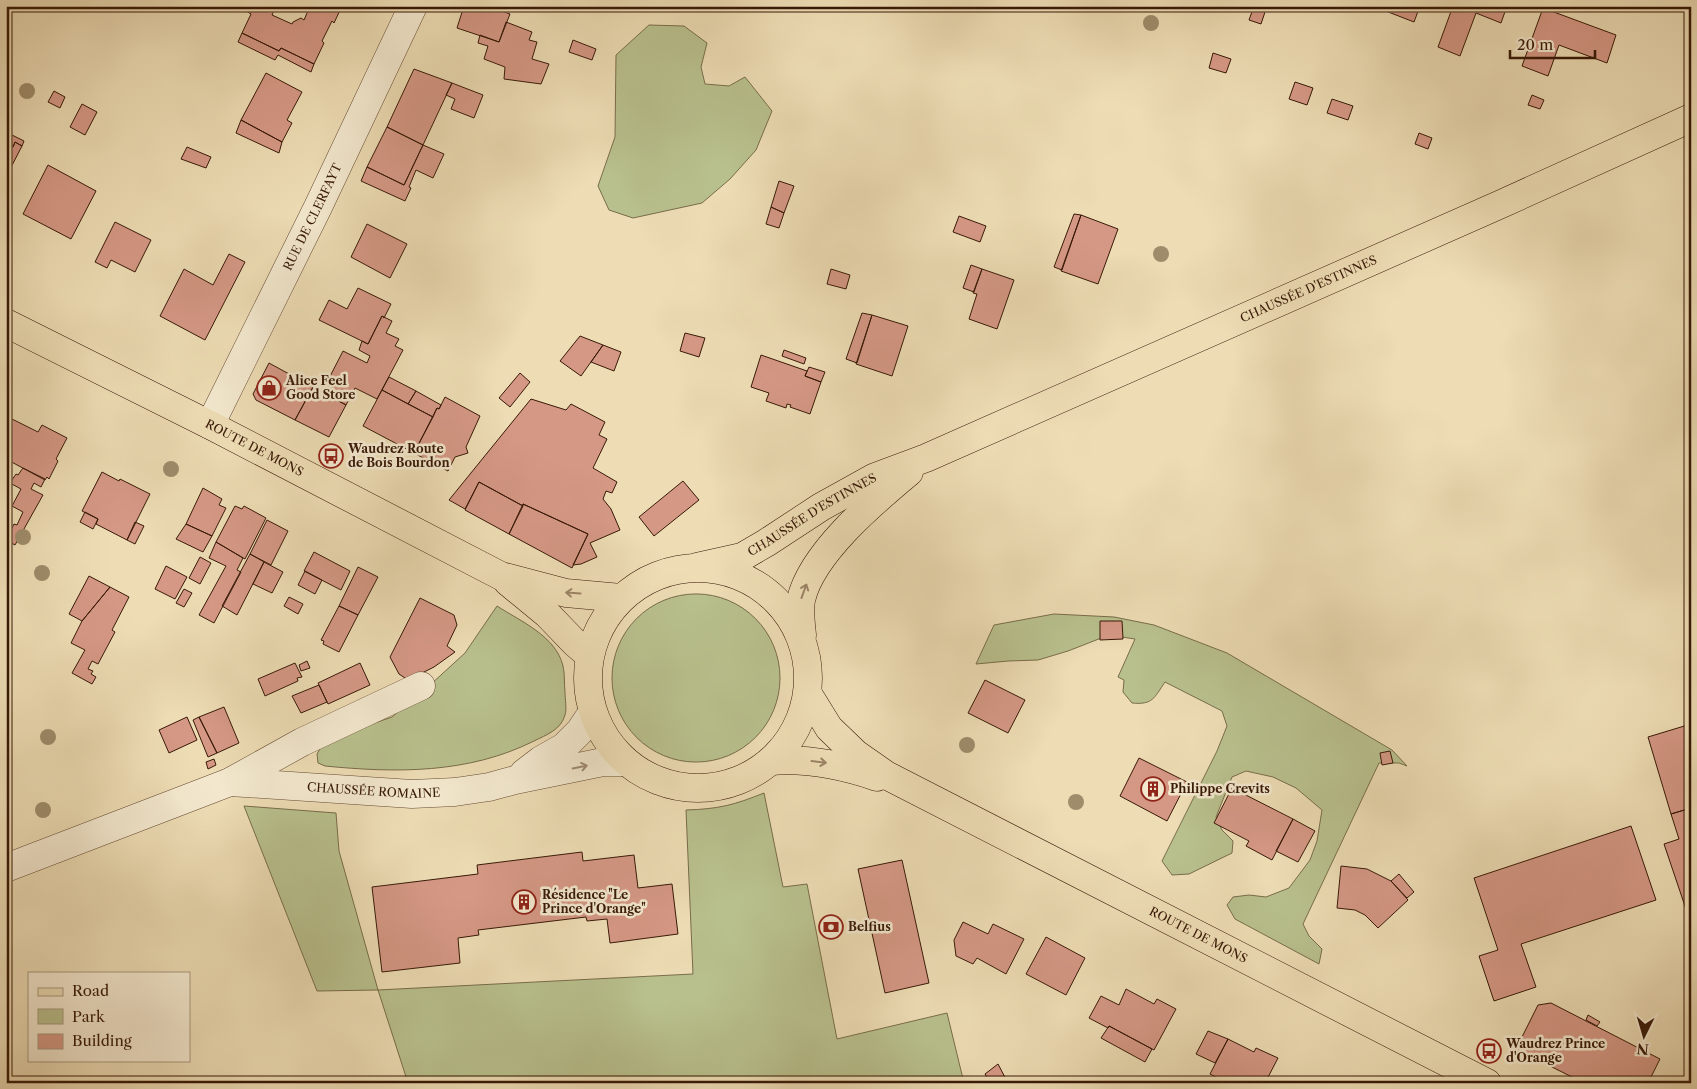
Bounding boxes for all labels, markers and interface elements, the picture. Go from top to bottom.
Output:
scale bar [1510,28,1594,60]
text: 20 m [1517,35,1553,54]
street label: RUE DE CLERFAYT [280,161,345,273]
street label: CHAUSSÉE D'ESTINNES [1238,252,1379,325]
place label: Alice Feel Good Store [285,373,355,402]
shop icon: Alice Feel Good Store [256,375,282,401]
street label: ROUTE DE MONS [203,416,306,479]
place label: Waudrez Route de Bois Bourdon [347,441,450,470]
bus stop icon: Waudrez Route de Bois Bourdon [318,443,344,469]
street label: CHAUSSÉE D'ESTINNES [745,470,879,559]
one-way arrow [800,584,809,599]
one-way arrow [565,588,581,598]
one-way arrow [811,758,827,768]
one-way arrow [572,761,588,771]
building icon: Philippe Crevits [1140,776,1166,802]
street label: CHAUSSÉE ROMAINE [307,779,441,801]
place label: Philippe Crevits [1170,781,1270,796]
place label: Résidence "Le Prince d'Orange" [542,887,646,916]
building icon: Résidence "Le Prince d'Orange" [511,889,537,915]
street label: ROUTE DE MONS [1147,903,1250,966]
bank icon: Belfius [818,914,844,940]
place label: Belfius [848,919,891,934]
legend [28,972,190,1062]
text: Road [72,981,109,1000]
text: Park [72,1007,106,1026]
north arrow [1620,1012,1670,1062]
text: Building [72,1031,132,1050]
place label: Waudrez Prince d'Orange [1505,1036,1605,1065]
bus stop icon: Waudrez Prince d'Orange [1476,1038,1502,1064]
text: N [1636,1039,1650,1058]

